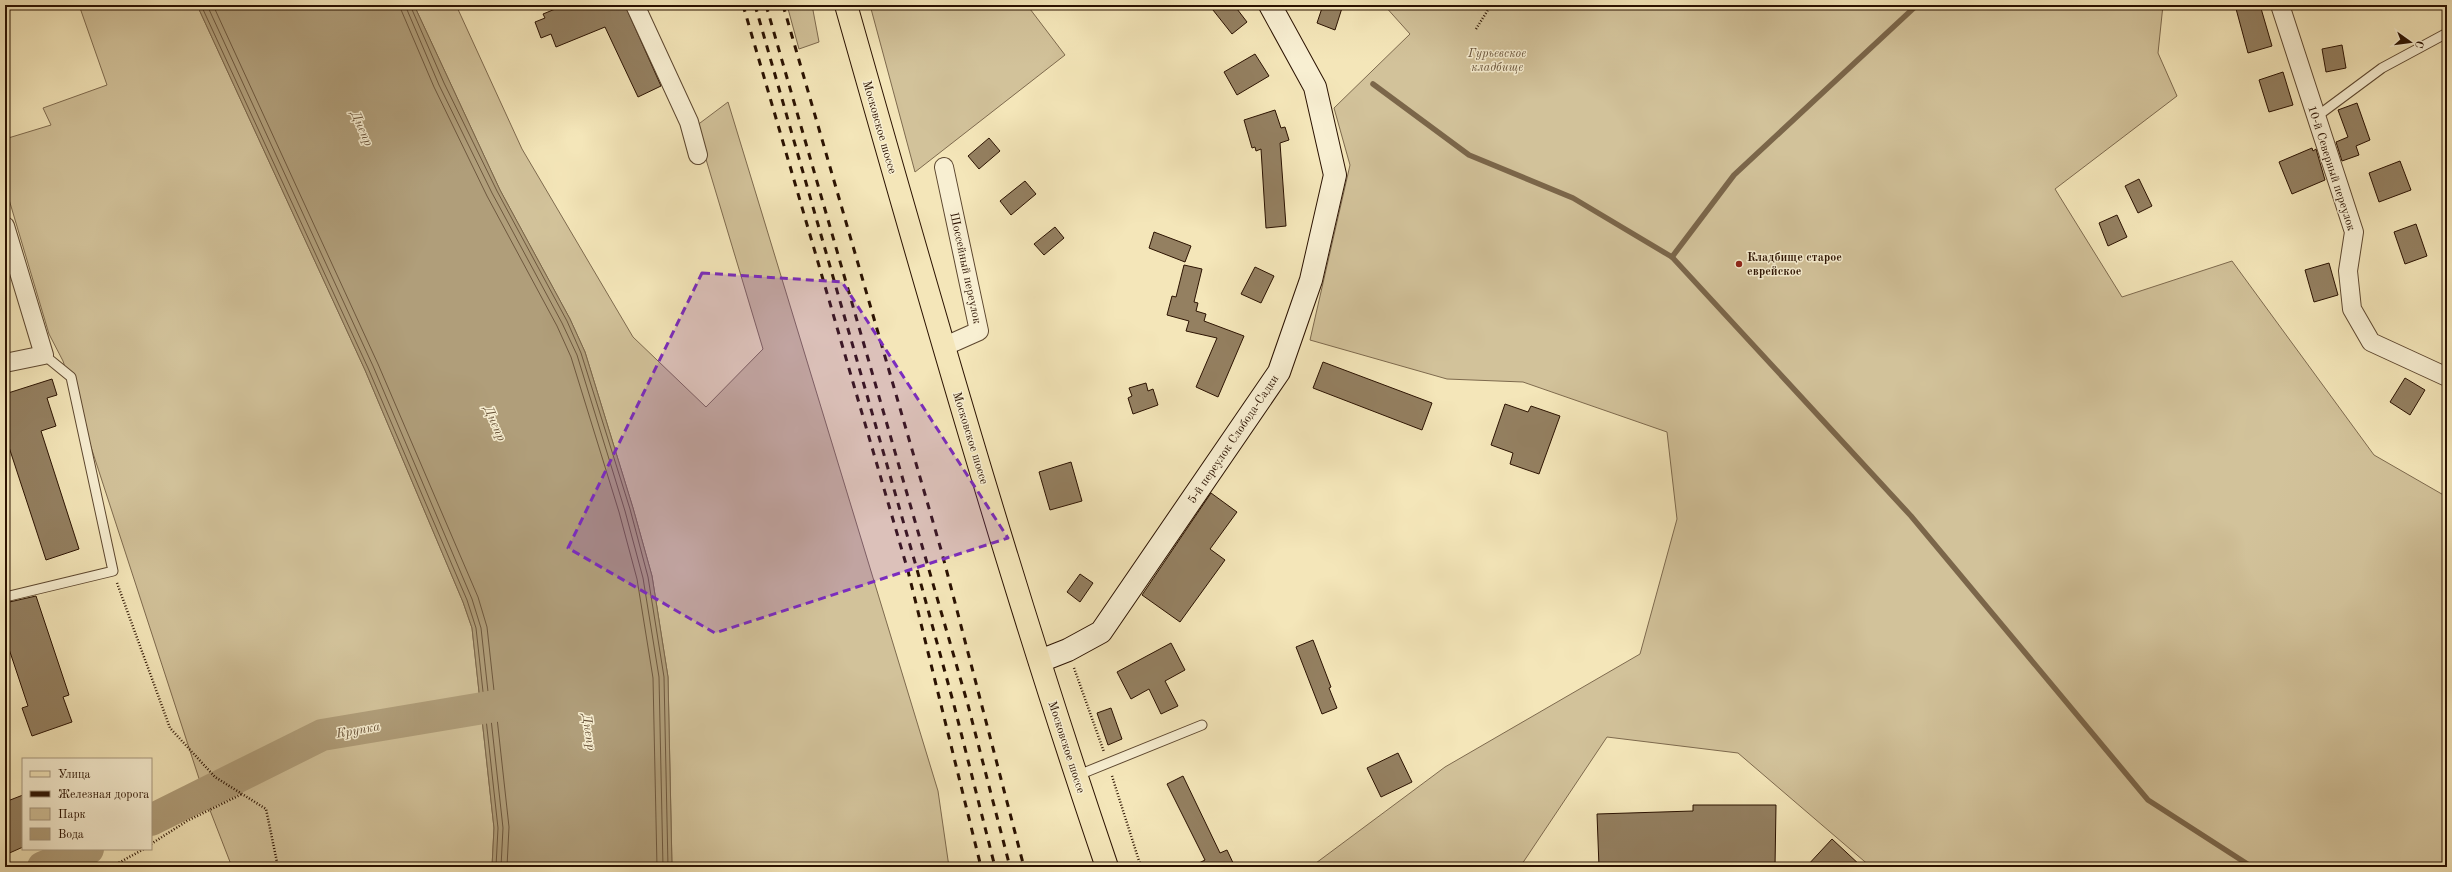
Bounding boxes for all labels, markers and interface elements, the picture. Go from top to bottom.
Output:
north arrow [2390,22,2430,62]
text: С [2412,39,2424,49]
park label: Гурьевское кладбище [1467,48,1526,74]
street label: Московское шоссе [860,79,898,176]
street label: 10-й Северный переулок [2305,104,2357,233]
water label: Днепр [347,107,375,148]
street label: Шоссейный переулок [947,211,983,325]
place label: Кладбище старое еврейское [1747,252,1842,278]
marker: Кладбище старое еврейское [1734,259,1744,269]
street label: 5-й переулок Слобода-Садки [1185,373,1281,506]
street label: Московское шоссе [950,391,990,486]
water label: Днепр [480,402,508,443]
street label: Московское шоссе [1045,700,1087,795]
water label: Днепр [579,711,598,751]
water label: Крупка [334,720,381,741]
legend [22,758,152,850]
text: Улица [58,769,91,781]
text: Железная дорога [58,789,149,801]
text: Парк [58,809,86,821]
text: Вода [58,829,84,841]

